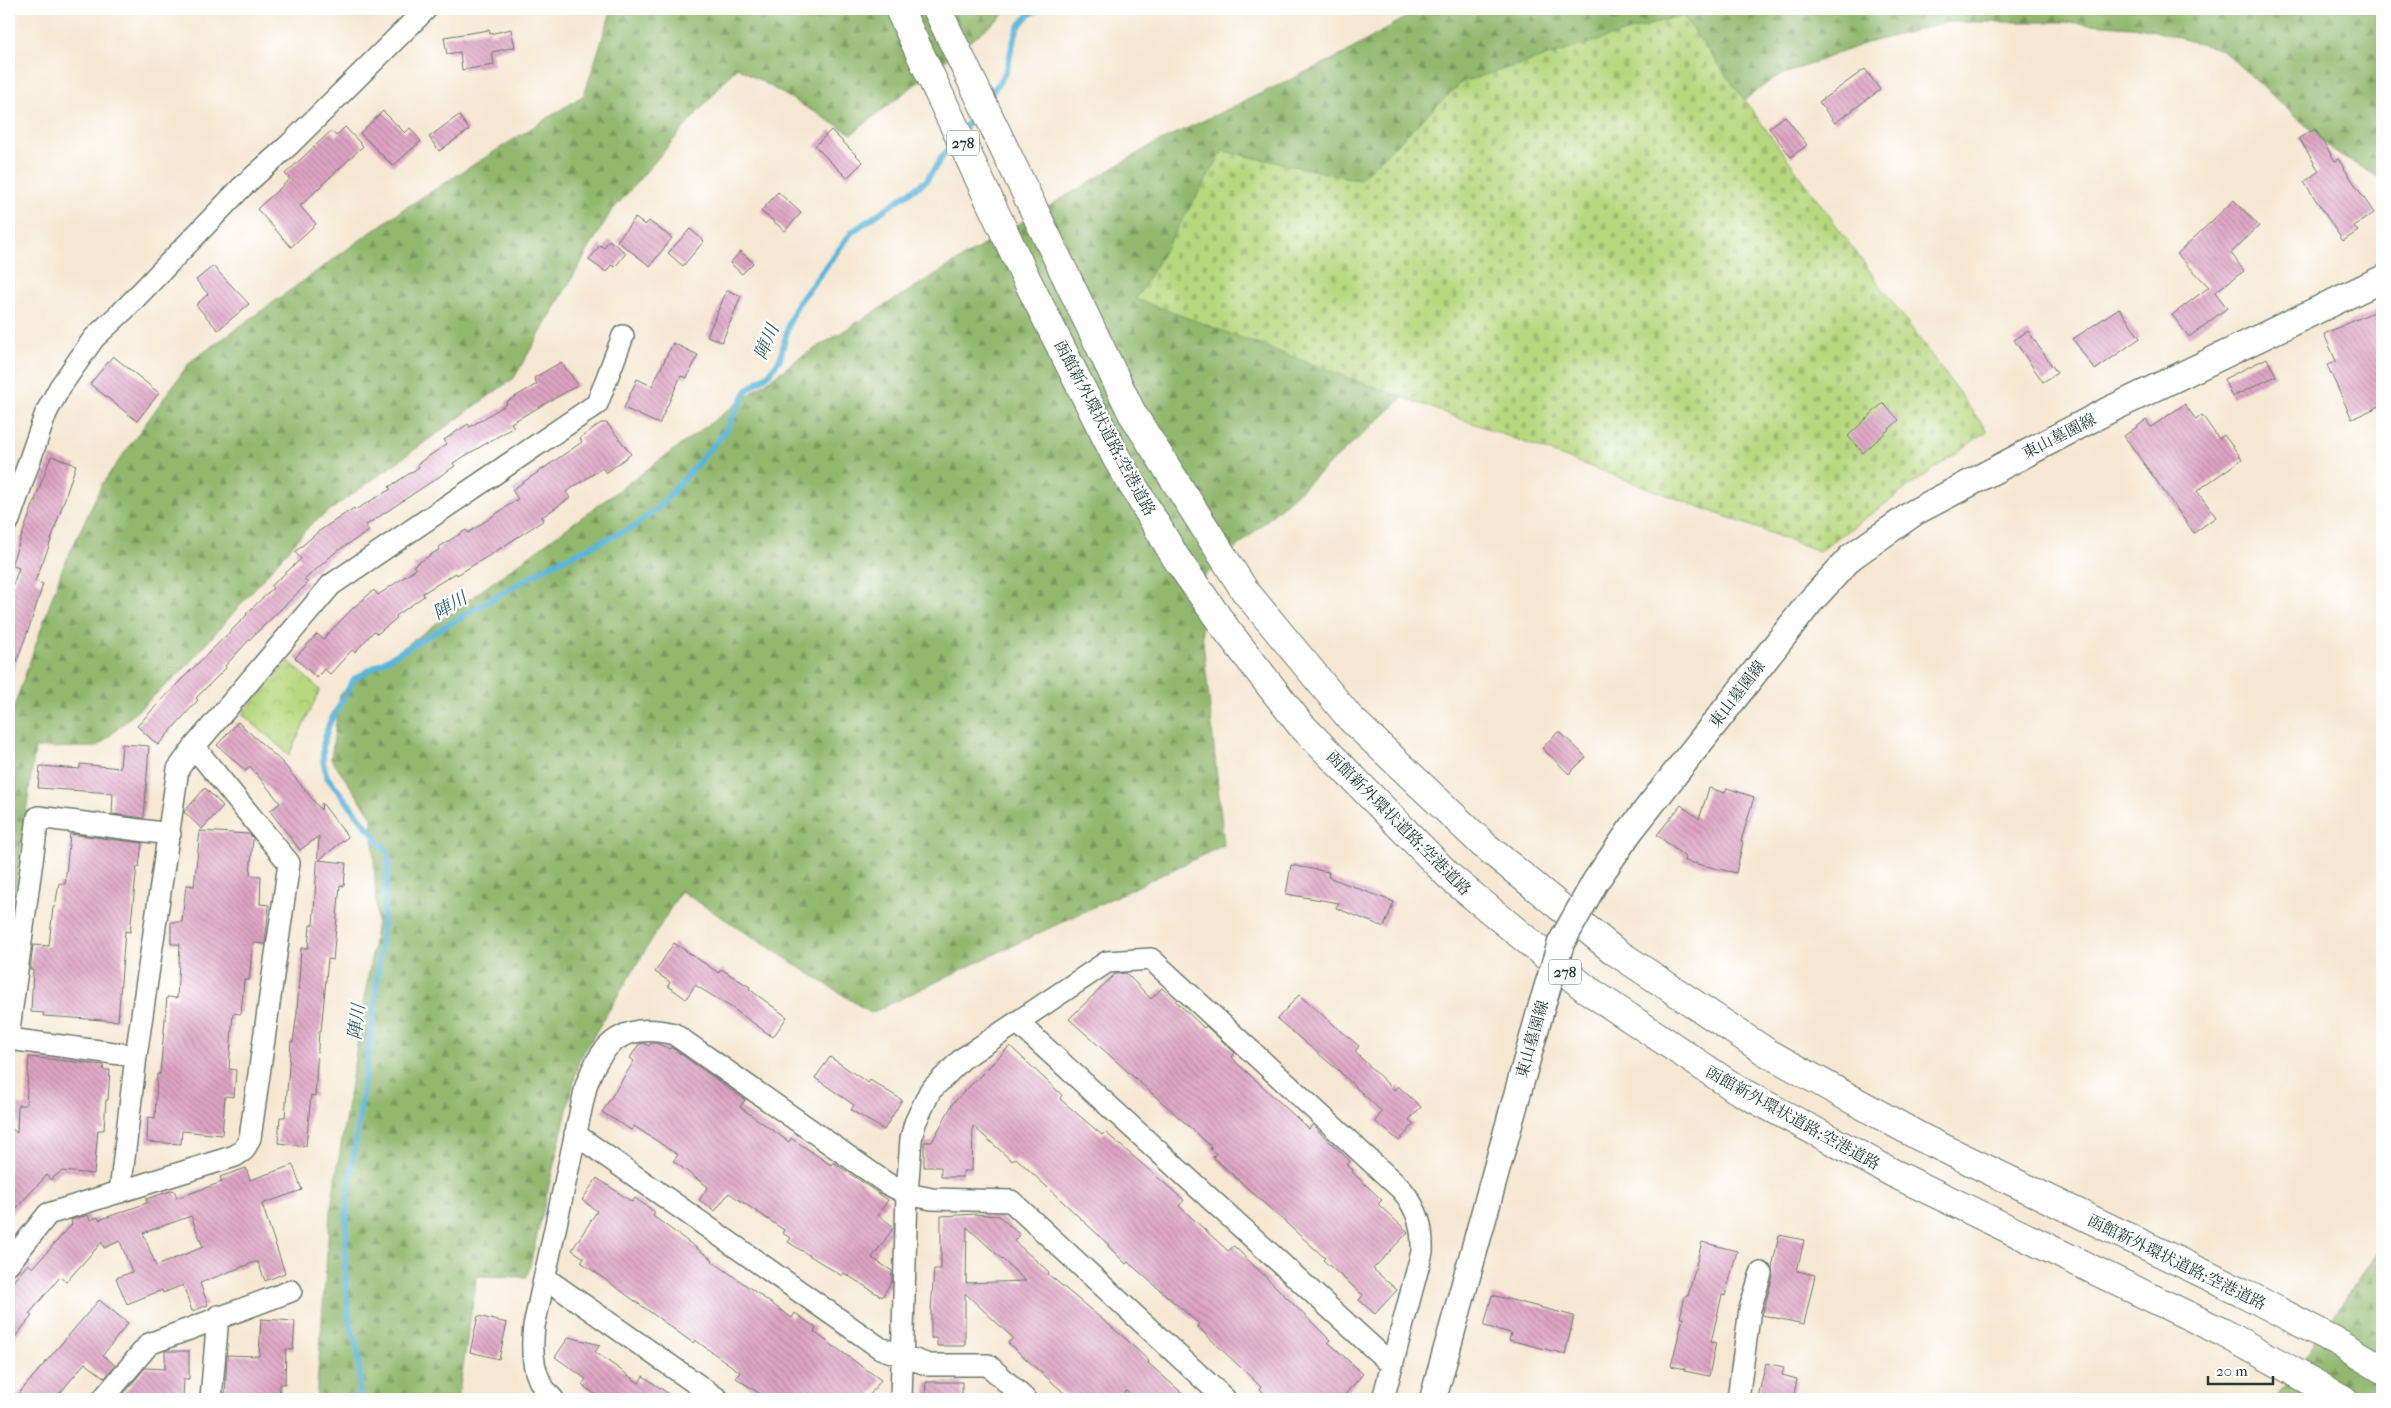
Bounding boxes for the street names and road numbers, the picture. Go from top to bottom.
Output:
road number: 278 [947,130,979,156]
street label: 函館新外環状道路;空港道路 [1051,337,1159,519]
street label: 東山墓園線 [2019,409,2099,463]
street label: 東山墓園線 [1705,657,1769,731]
street label: 函館新外環状道路;空港道路 [1323,747,1475,899]
road number: 278 [1549,960,1581,984]
street label: 東山墓園線 [1512,998,1552,1080]
street label: 函館新外環状道路;空港道路 [1703,1062,1883,1174]
street label: 函館新外環状道路;空港道路 [2085,1210,2269,1314]

